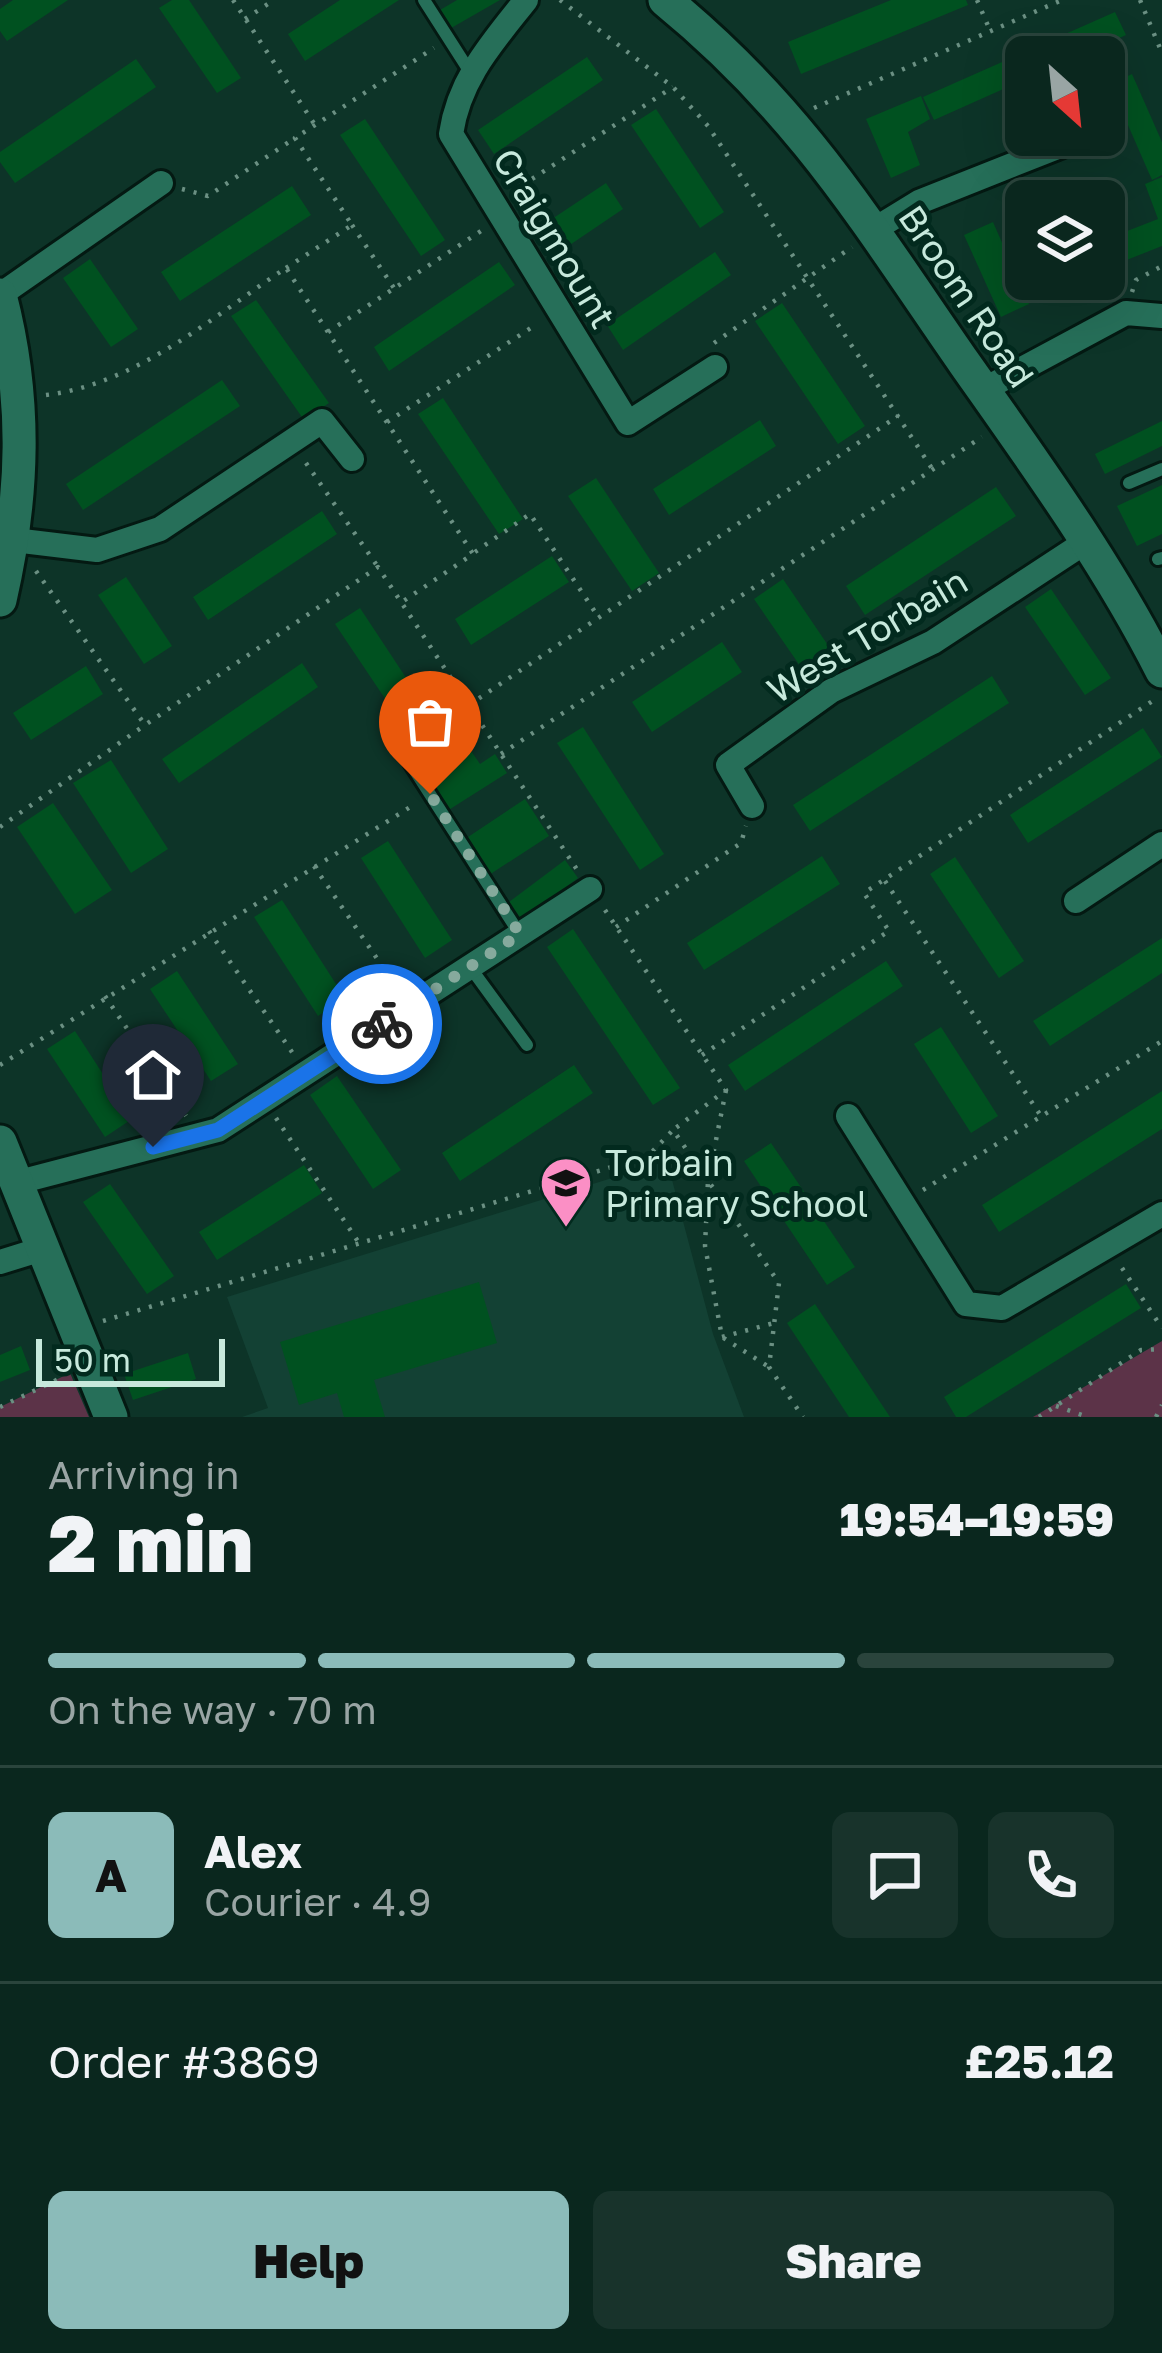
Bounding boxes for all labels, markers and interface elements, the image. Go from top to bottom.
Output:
north arrow [1005,36,1125,156]
map controls [1005,36,1125,300]
street label: Craigmount [485,140,625,336]
button: layers [1005,180,1125,300]
street label: Broom Road [890,197,1044,395]
street label: West Torbain [759,559,975,711]
pin [379,671,481,794]
icon: bag [397,689,463,755]
courier [322,964,442,1084]
icon: bike [349,991,415,1057]
pin [102,1024,204,1147]
icon: home [120,1042,186,1108]
place label: Torbain Primary School [605,1141,868,1225]
school or university icon: Torbain Primary School [538,1155,594,1229]
scale bar [36,1333,225,1386]
text: 50 m [54,1340,131,1379]
text: Arriving in [48,1451,239,1498]
text: 19:54–19:59 [840,1492,1114,1546]
text: 2 min [48,1496,253,1589]
text: On the way · 70 m [48,1686,377,1733]
button: chat [832,1812,958,1938]
button: phone [988,1812,1114,1938]
text: Alex [204,1824,302,1878]
text: A [95,1848,127,1902]
text: Courier · 4.9 [204,1878,431,1925]
text: Order #3869 [48,2034,320,2088]
text: £25.12 [964,2034,1114,2088]
button: Help [48,2191,569,2329]
button: Share [593,2191,1114,2329]

